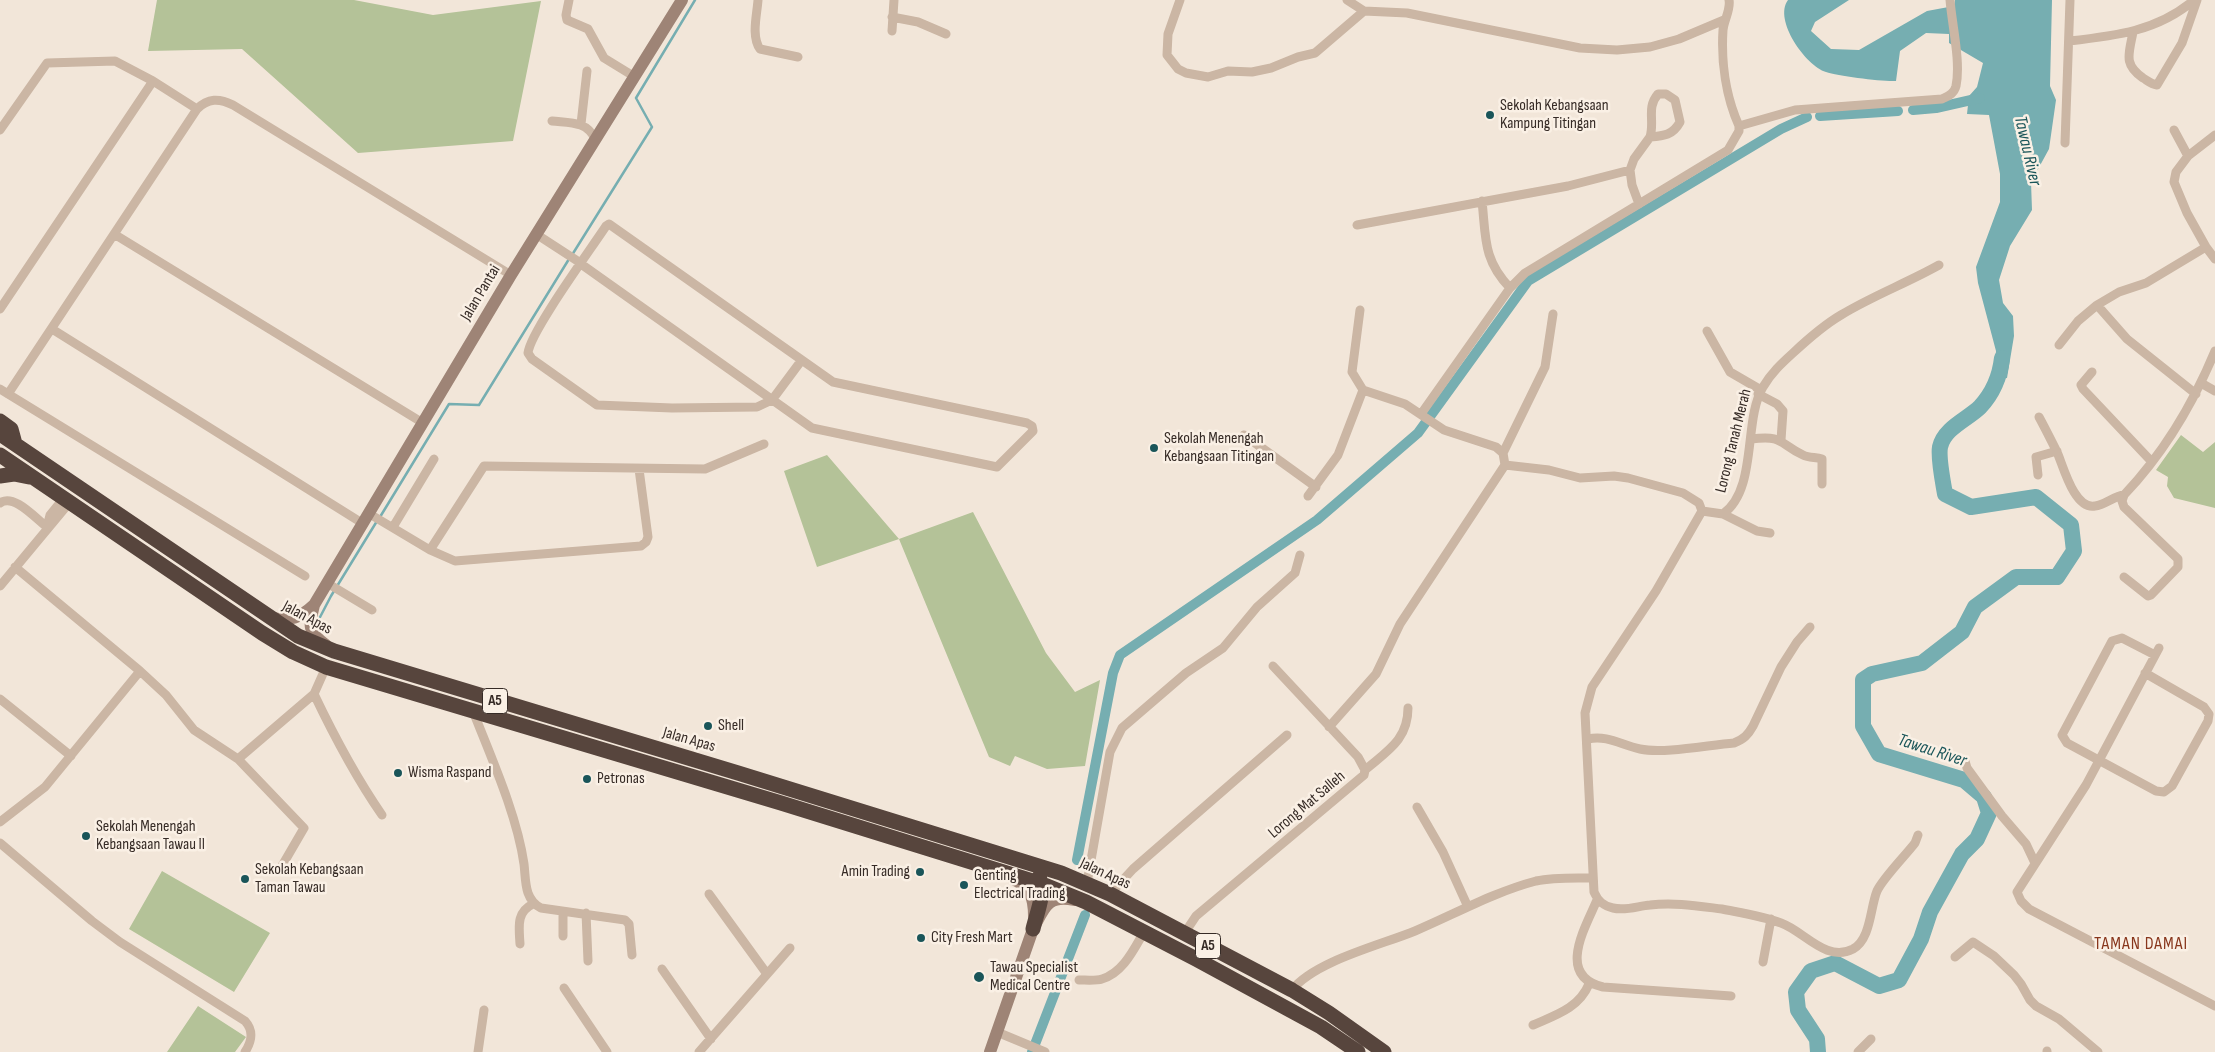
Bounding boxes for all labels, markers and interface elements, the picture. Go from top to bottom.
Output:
place label: Sekolah Kebangsaan Kampung Titingan [1500,96,1609,134]
marker: Sekolah Kebangsaan Kampung Titingan [1484,109,1496,121]
water label: Tawau River [2009,114,2045,188]
street label: Jalan Pantai [457,262,505,324]
street label: Lorong Tanah Merah [1712,387,1756,495]
place label: Sekolah Menengah Kebangsaan Titingan [1164,429,1274,467]
marker: Sekolah Menengah Kebangsaan Titingan [1148,442,1160,454]
street label: Jalan Apas [279,597,335,639]
road number: A5 [482,688,508,714]
place label: Shell [718,716,744,736]
marker: Shell [702,720,714,732]
street label: Jalan Apas [661,723,717,757]
water label: Tawau River [1895,730,1969,772]
place label: Wisma Raspand [408,763,491,783]
marker: Wisma Raspand [392,767,404,779]
street label: Lorong Mat Salleh [1265,767,1349,843]
place label: Petronas [597,769,645,789]
marker: Petronas [581,773,593,785]
place label: Sekolah Menengah Kebangsaan Tawau II [96,817,205,855]
marker: Sekolah Menengah Kebangsaan Tawau II [80,830,92,842]
street label: Jalan Apas [1077,854,1133,894]
place label: Sekolah Kebangsaan Taman Tawau [255,860,364,898]
place label: Amin Trading [842,862,910,882]
marker: Amin Trading [914,866,926,878]
place label: Genting Electrical Trading [974,866,1065,904]
marker: Sekolah Kebangsaan Taman Tawau [239,873,251,885]
marker: Genting Electrical Trading [958,879,970,891]
place label: City Fresh Mart [931,928,1013,948]
marker: City Fresh Mart [915,932,927,944]
district label: TAMAN DAMAI [2093,933,2189,955]
road number: A5 [1196,934,1220,958]
place label: Tawau Specialist Medical Centre [990,958,1078,996]
marker: Tawau Specialist Medical Centre [972,970,986,984]

